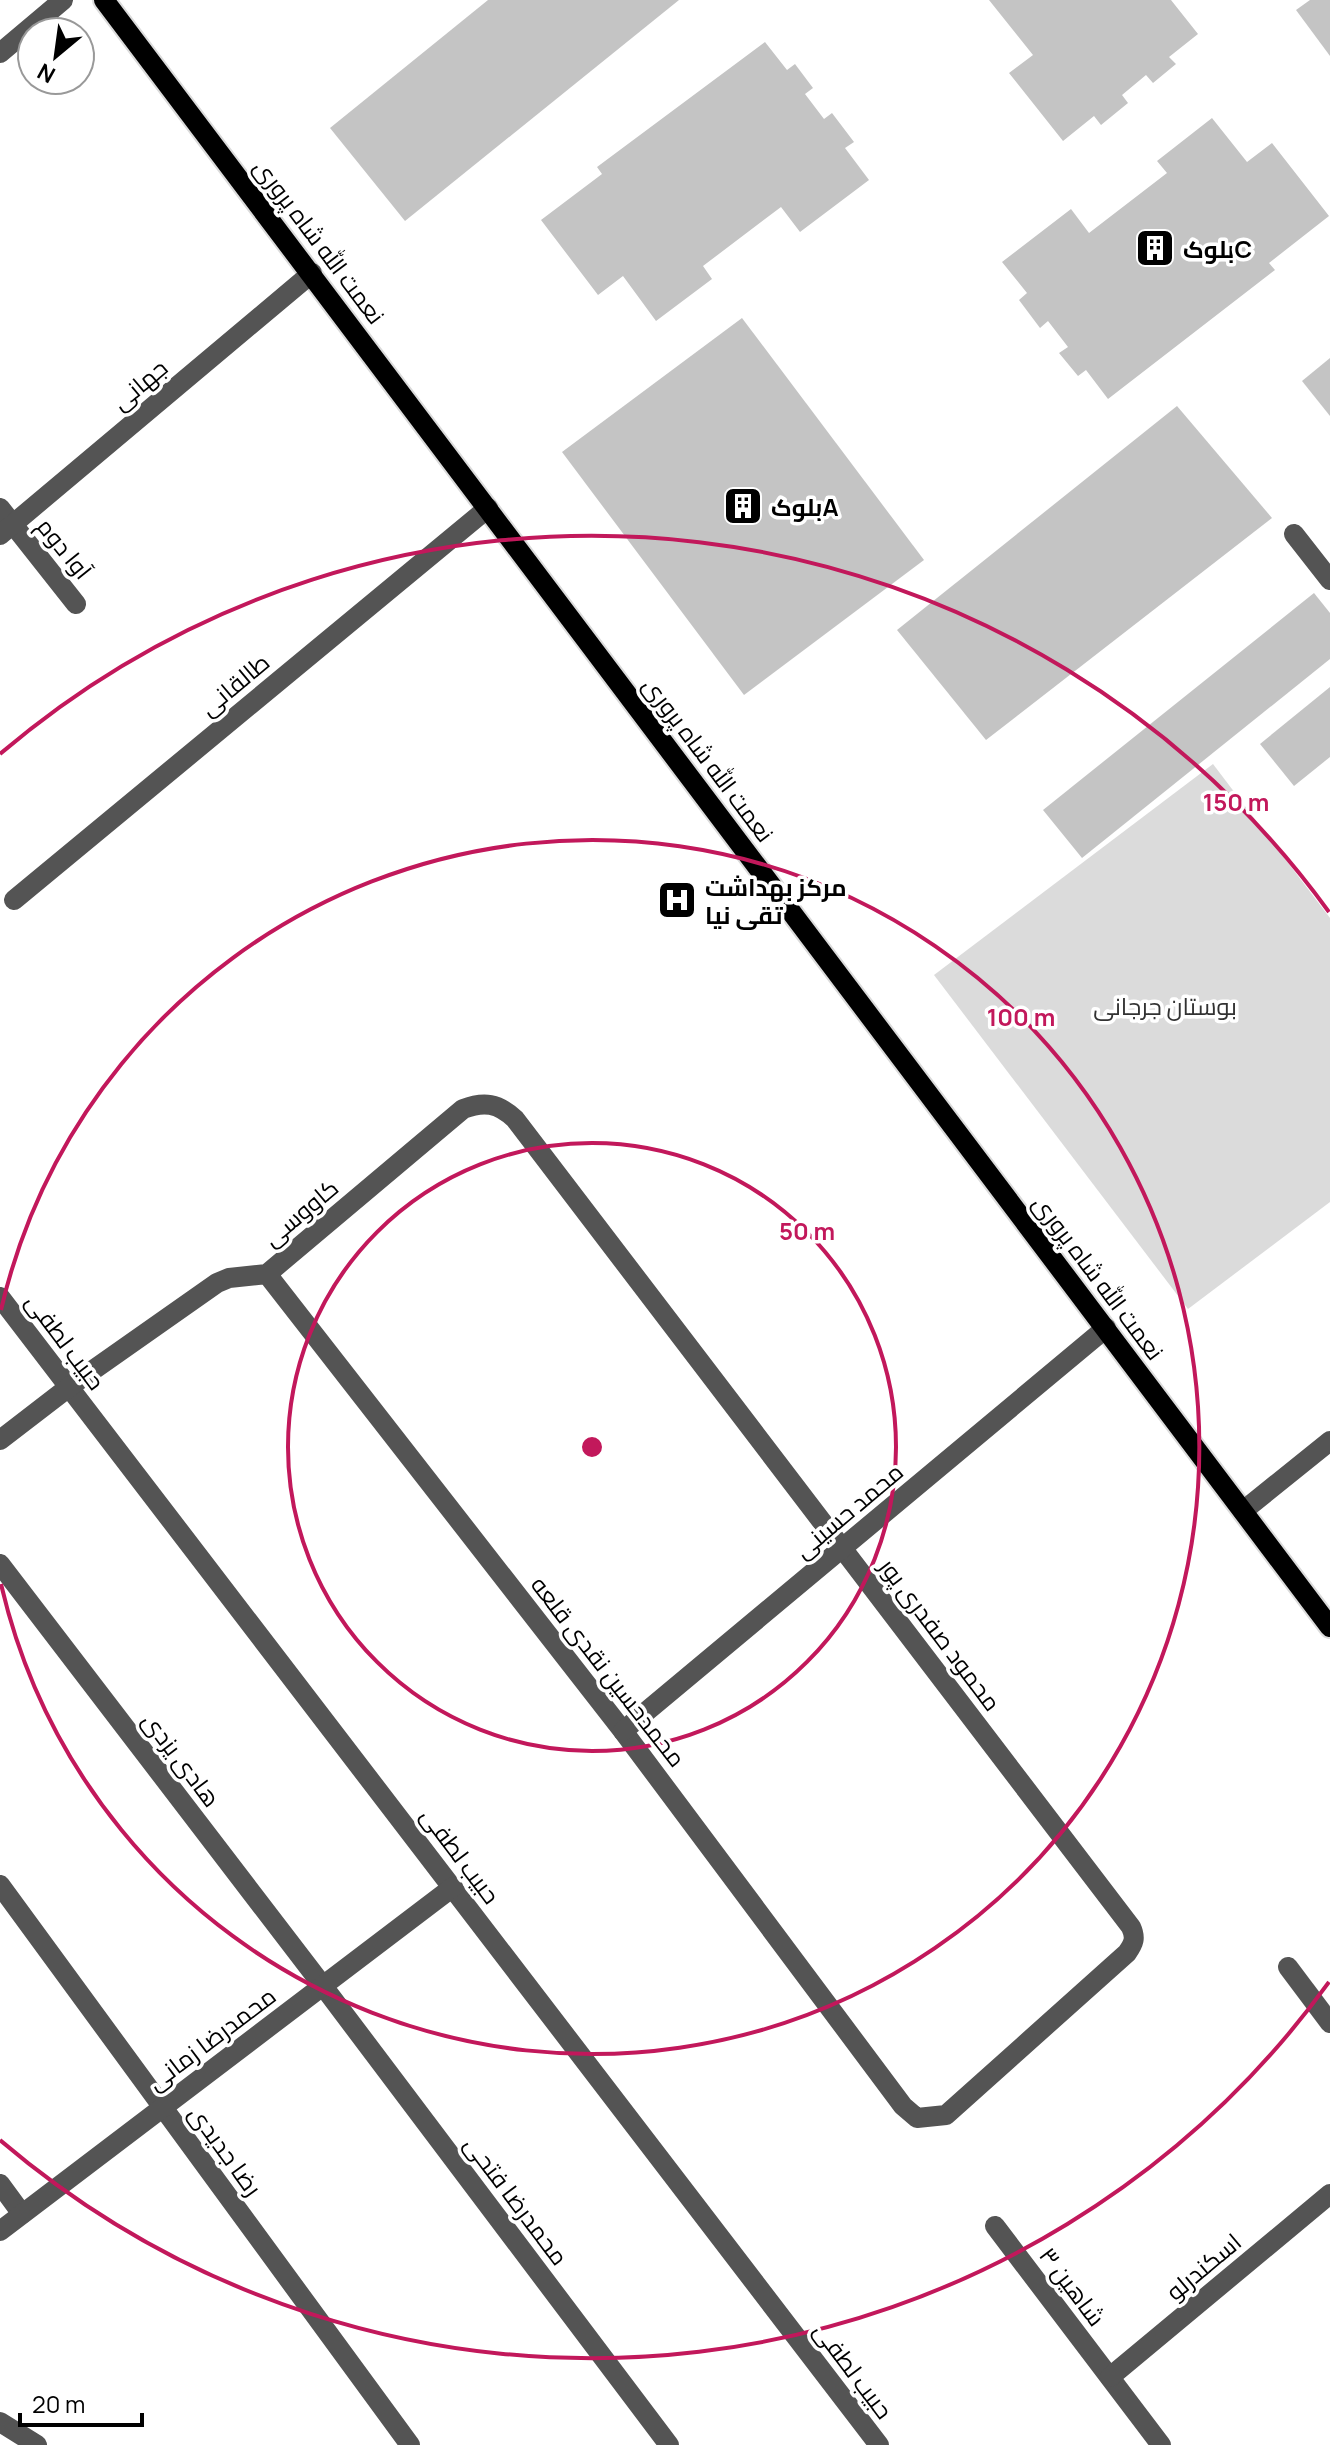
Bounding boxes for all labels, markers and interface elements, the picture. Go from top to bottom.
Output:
north arrow [16,16,96,96]
text: N [32,57,60,90]
street label: نعمت الله شاه پروری [246,152,393,331]
building icon: بلوکC [1134,227,1176,269]
place label: بلوکC [1183,232,1252,265]
street label: جهانی [104,351,174,417]
building icon: بلوکA [722,485,764,527]
place label: بلوکA [771,490,839,523]
street label: آوا دوم [29,510,100,587]
street label: طالقانی [192,645,276,723]
street label: نعمت الله شاه پروری [635,670,782,849]
text: 150 m [1203,785,1269,818]
place label: مرکز بهداشت تقی نیا [705,870,847,931]
hospital icon: مرکز بهداشت تقی نیا [656,879,698,921]
park label: بوستان جرجانی [1093,989,1237,1022]
text: 100 m [987,1000,1055,1033]
street label: کاووسی [255,1171,345,1253]
street label: نعمت الله شاه پروری [1025,1188,1172,1367]
text: 50 m [779,1214,835,1247]
street label: حبیب لطفی [19,1286,113,1396]
centre of rings [578,1433,606,1461]
street label: محمد حسینی [786,1455,910,1565]
street label: محمود صفدری پور [871,1549,1009,1718]
street label: محمدحسین نقدی قلعه [524,1569,694,1773]
street label: هادی یزدی [135,1705,229,1813]
street label: حبیب لطفی [414,1800,508,1910]
street label: محمدرضا زمانی [140,1979,282,2097]
street label: رضا جدیدی [182,2098,270,2202]
street label: محمدرضا فتحی [457,2129,577,2271]
street label: اسکندرلو [1158,2225,1248,2307]
street label: شاهین ۳ [1032,2240,1114,2332]
street label: حبیب لطفی [807,2315,901,2425]
scale bar [20,2377,142,2427]
text: 20 m [32,2387,85,2420]

